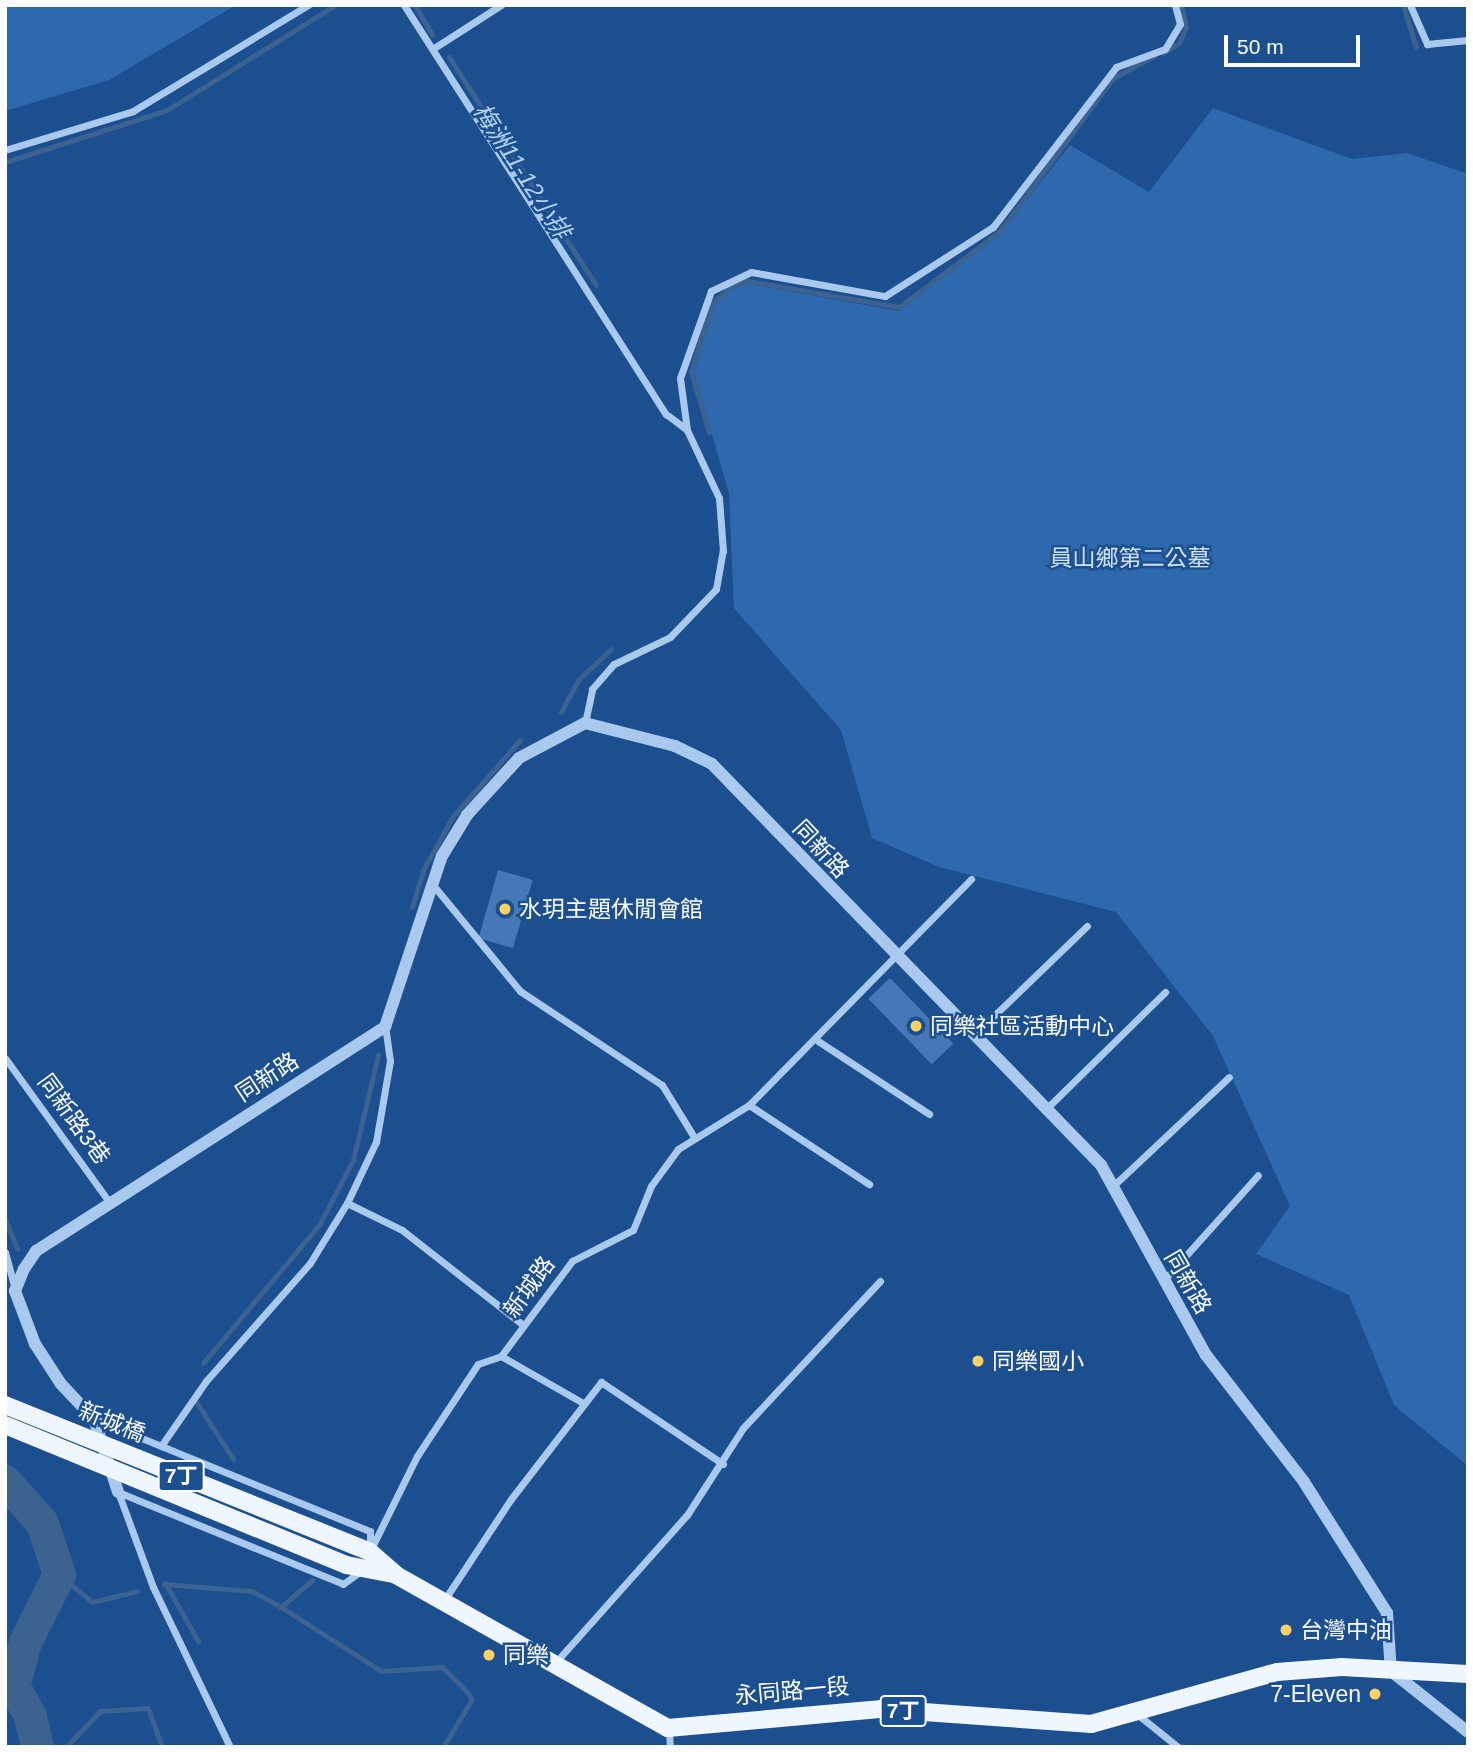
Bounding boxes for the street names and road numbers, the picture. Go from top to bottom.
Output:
street label: 同新路 [787,814,855,884]
street label: 同新路 [231,1047,303,1107]
street label: 同新路3巷 [32,1068,116,1170]
street label: 同新路 [1159,1245,1217,1319]
street label: 新城路 [498,1251,560,1323]
street label: 新城橋 [75,1396,149,1448]
road number: 7丁 [156,1458,206,1494]
street label: 永同路一段 [734,1672,850,1710]
road number: 7丁 [878,1694,928,1728]

